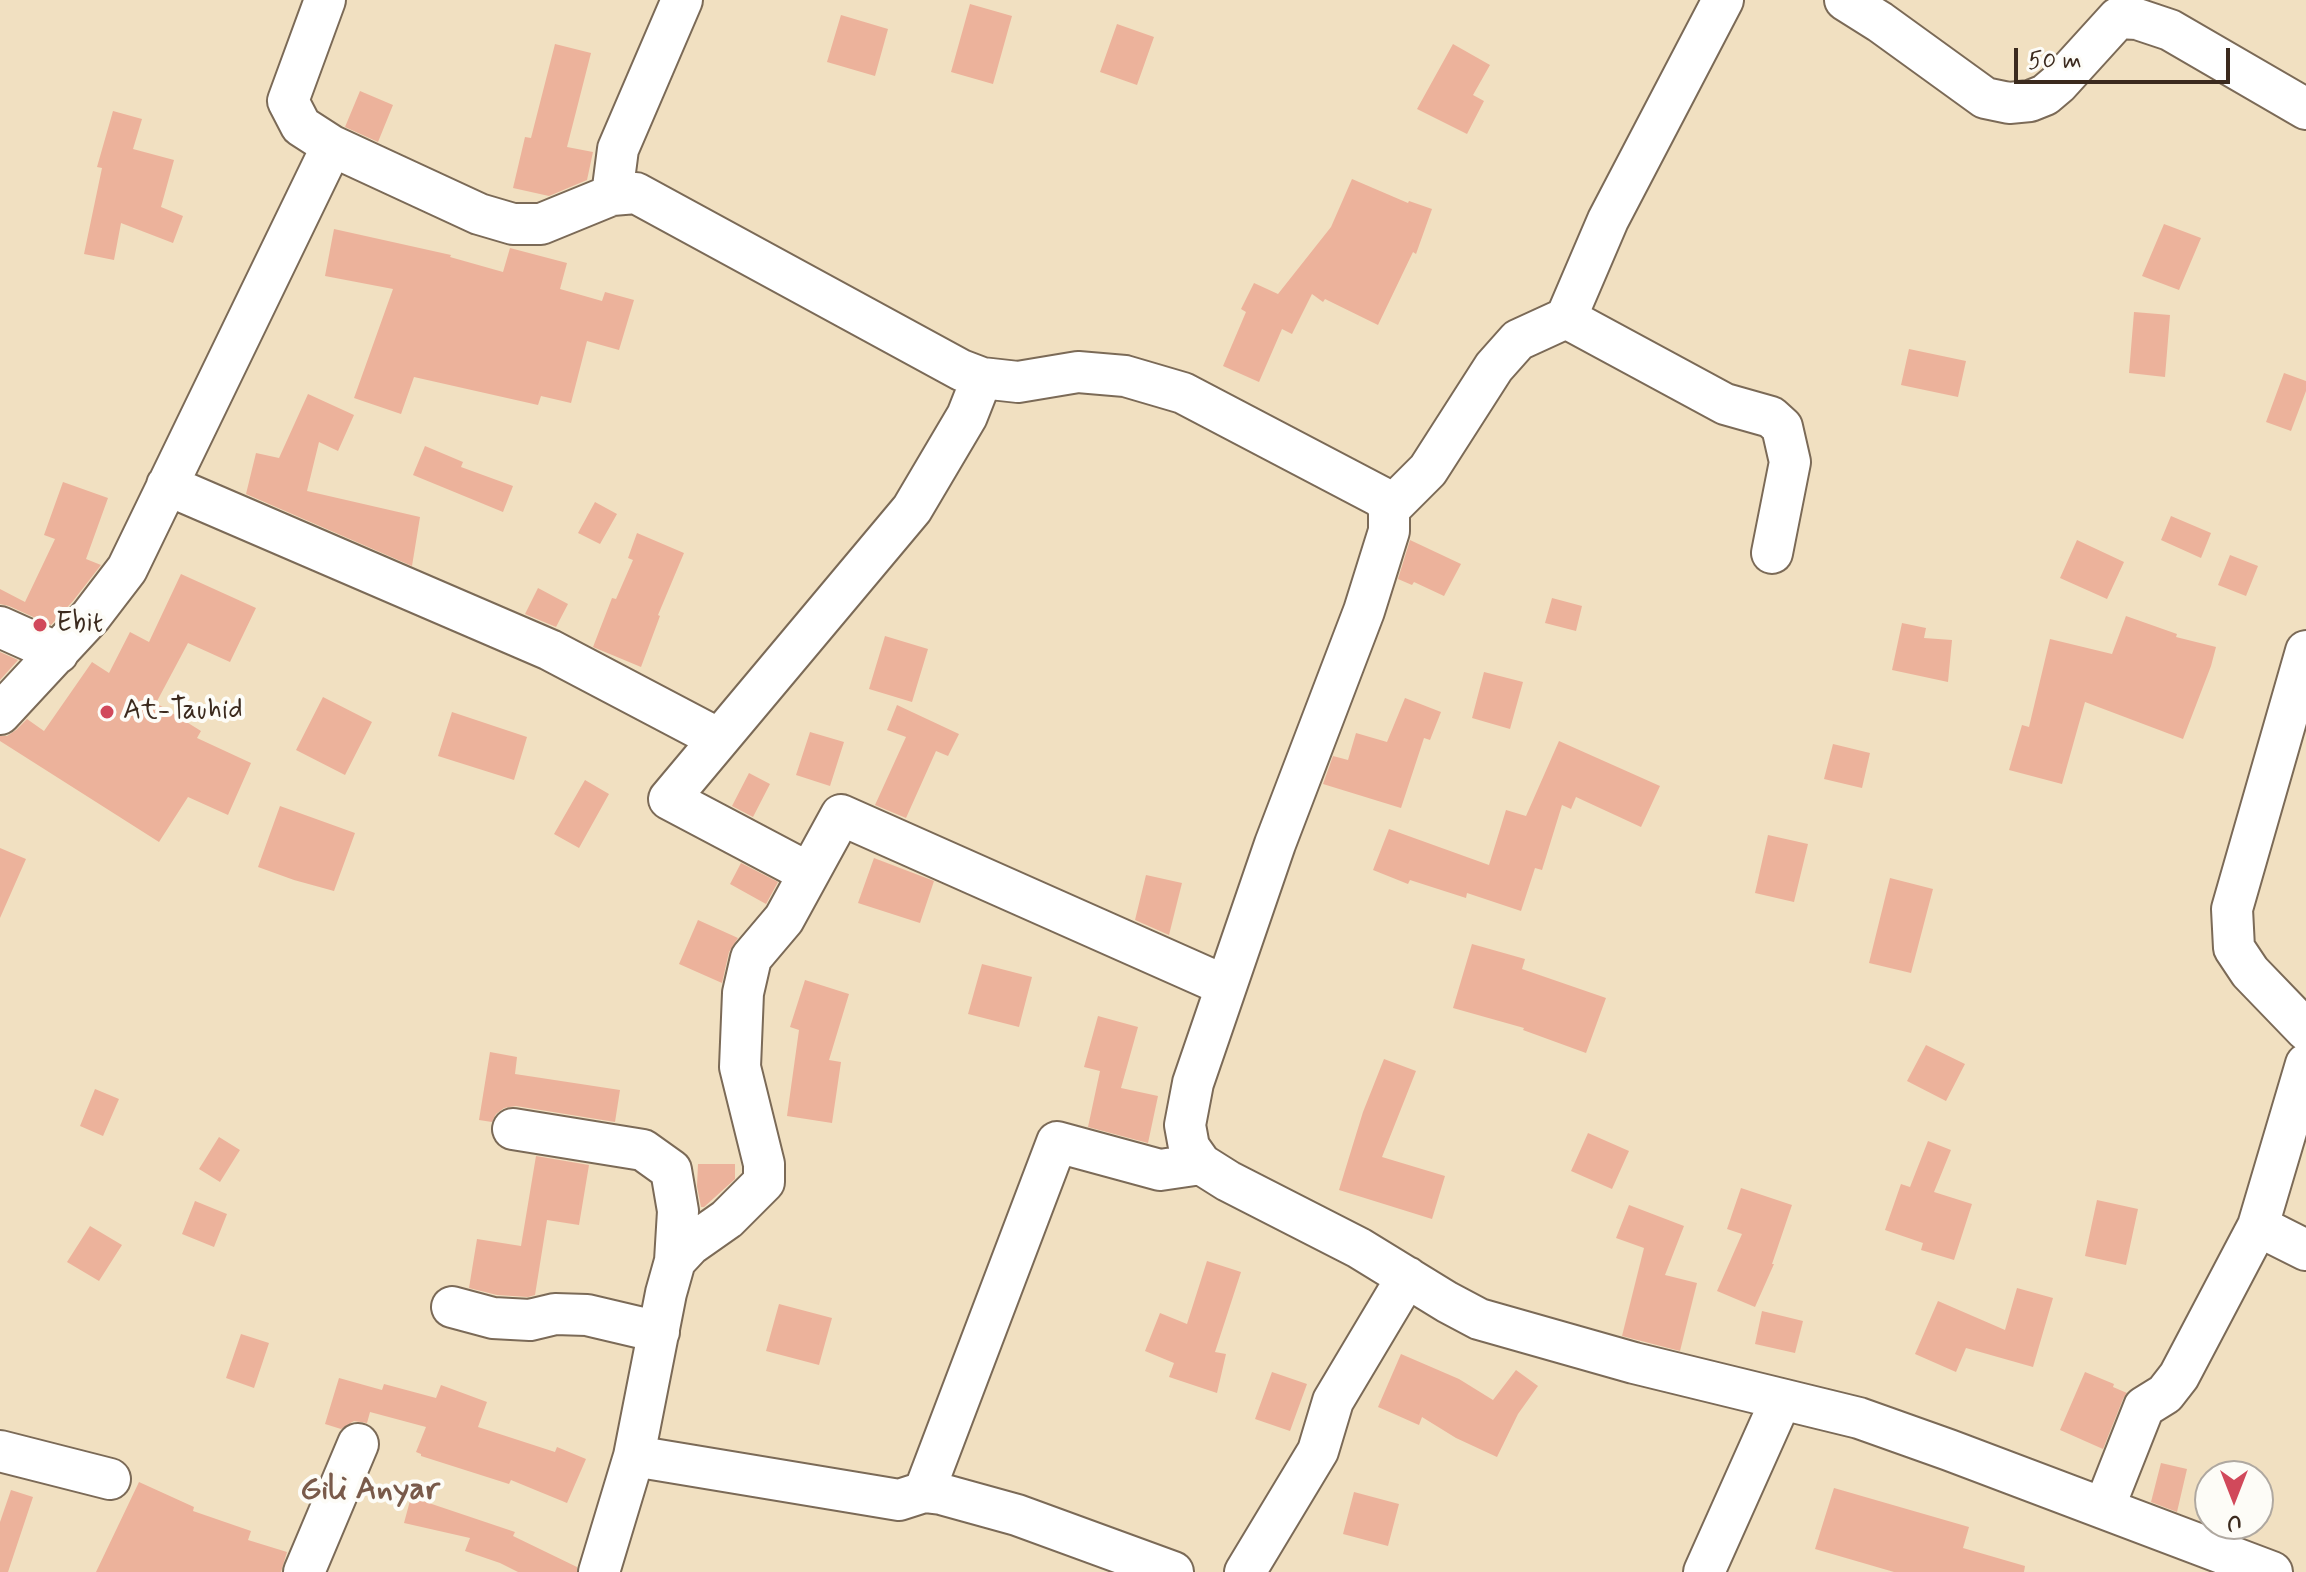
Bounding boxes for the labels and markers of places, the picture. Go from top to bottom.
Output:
place label: Ebit [56,608,103,642]
marker: Ebit [31,616,49,634]
place label: At-Tauhid [123,695,243,729]
marker: At-Tauhid [98,703,116,721]

